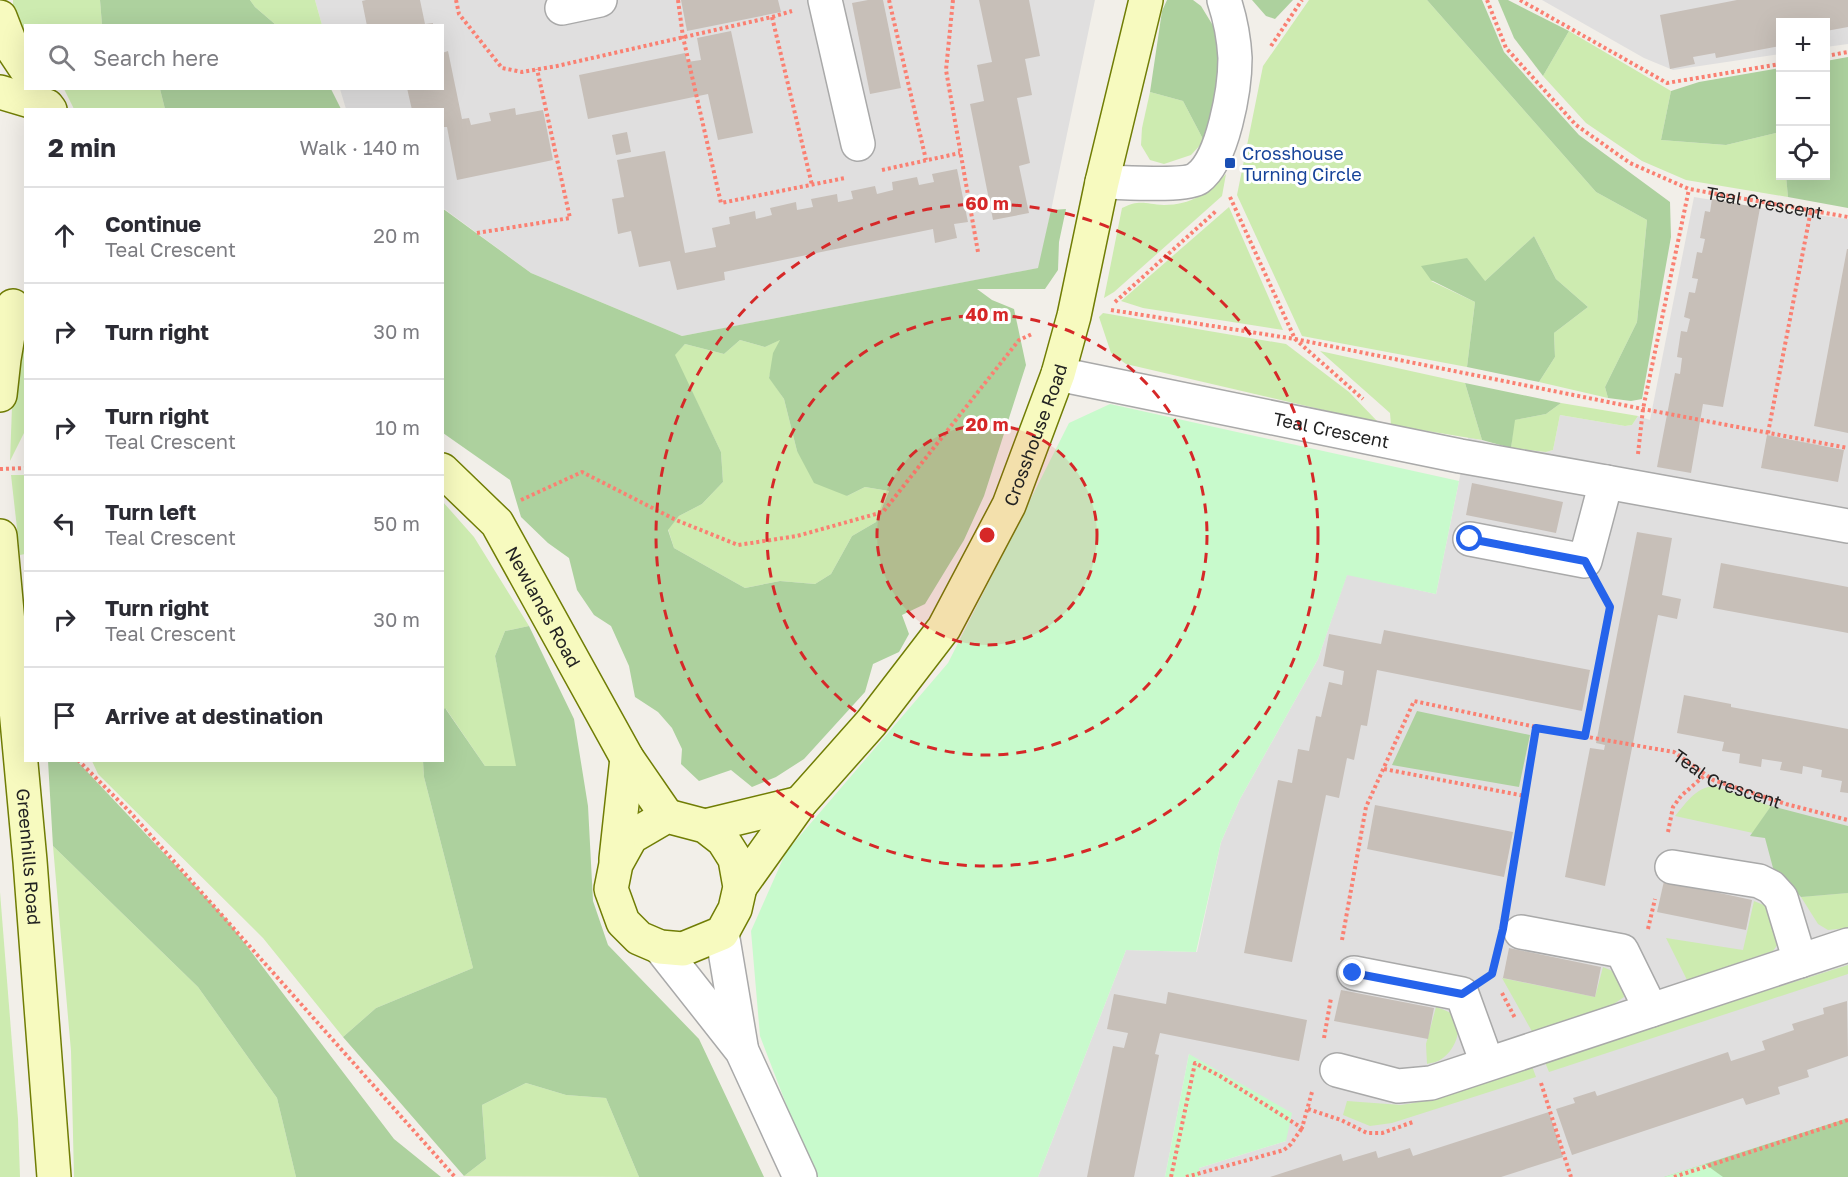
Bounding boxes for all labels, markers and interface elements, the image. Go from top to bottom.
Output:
map controls [1776,18,1830,180]
button: + [1776,18,1830,72]
search box [24,24,444,90]
icon: search [45,41,78,74]
text: Search here [93,44,219,71]
button: − [1776,72,1830,126]
button: locate [1776,126,1830,180]
text: 2 min [48,132,116,163]
text: Walk · 140 m [300,135,420,159]
place label: Crosshouse Turning Circle [1242,142,1362,185]
marker: Crosshouse Turning Circle [1223,156,1237,170]
street label: Teal Crescent [1705,181,1825,223]
text: 60 m [965,192,1009,214]
text: Continue [105,210,201,237]
icon: ahead [48,219,81,252]
text: 20 m [373,223,420,247]
text: Teal Crescent [105,237,236,261]
text: 40 m [965,303,1009,325]
icon: right [48,315,81,348]
text: Turn right [105,318,209,345]
text: 30 m [373,319,420,343]
street label: Crosshouse Road [999,361,1071,509]
text: Turn right [105,402,209,429]
street label: Teal Crescent [1271,407,1391,452]
icon: right [48,411,81,444]
text: 20 m [966,413,1008,435]
text: 10 m [375,415,420,439]
text: Teal Crescent [105,429,236,453]
text: Turn left [105,498,196,525]
icon: left [48,507,81,540]
text: 50 m [373,511,420,535]
text: Teal Crescent [105,525,236,549]
centre of rings [977,525,997,545]
route start [1456,525,1482,551]
street label: Newlands Road [501,542,586,671]
text: Turn right [105,594,209,621]
icon: right [48,603,81,636]
text: 30 m [373,607,420,631]
text: Teal Crescent [105,621,236,645]
icon: arrive [48,699,81,732]
text: Arrive at destination [105,702,323,729]
street label: Teal Crescent [1669,744,1784,813]
street label: Greenhills Road [12,787,46,926]
route end [1339,959,1365,985]

